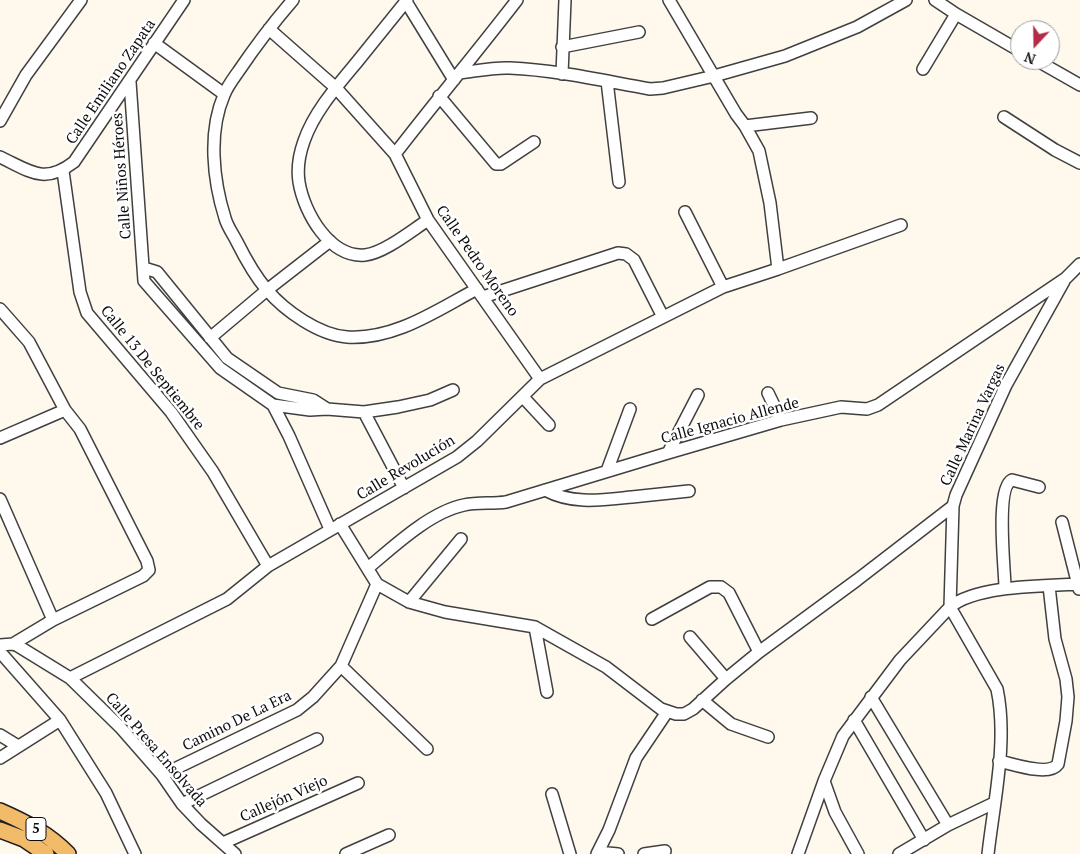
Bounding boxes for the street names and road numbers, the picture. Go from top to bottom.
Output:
street label: Calle Emiliano Zapata [62,16,160,148]
street label: Calle Niños Héroes [109,112,135,240]
street label: Calle Pedro Moreno [432,202,522,320]
street label: Calle 13 De Septiembre [96,302,208,434]
street label: Calle Marina Vargas [937,361,1009,489]
street label: Calle Ignacio Allende [659,394,801,448]
street label: Calle Revolución [354,432,458,504]
street label: Camino De La Era [180,687,294,755]
street label: Calle Presa Ensolvada [102,689,210,811]
street label: Callejón Viejo [237,772,331,826]
road number: 5 [26,818,46,841]

